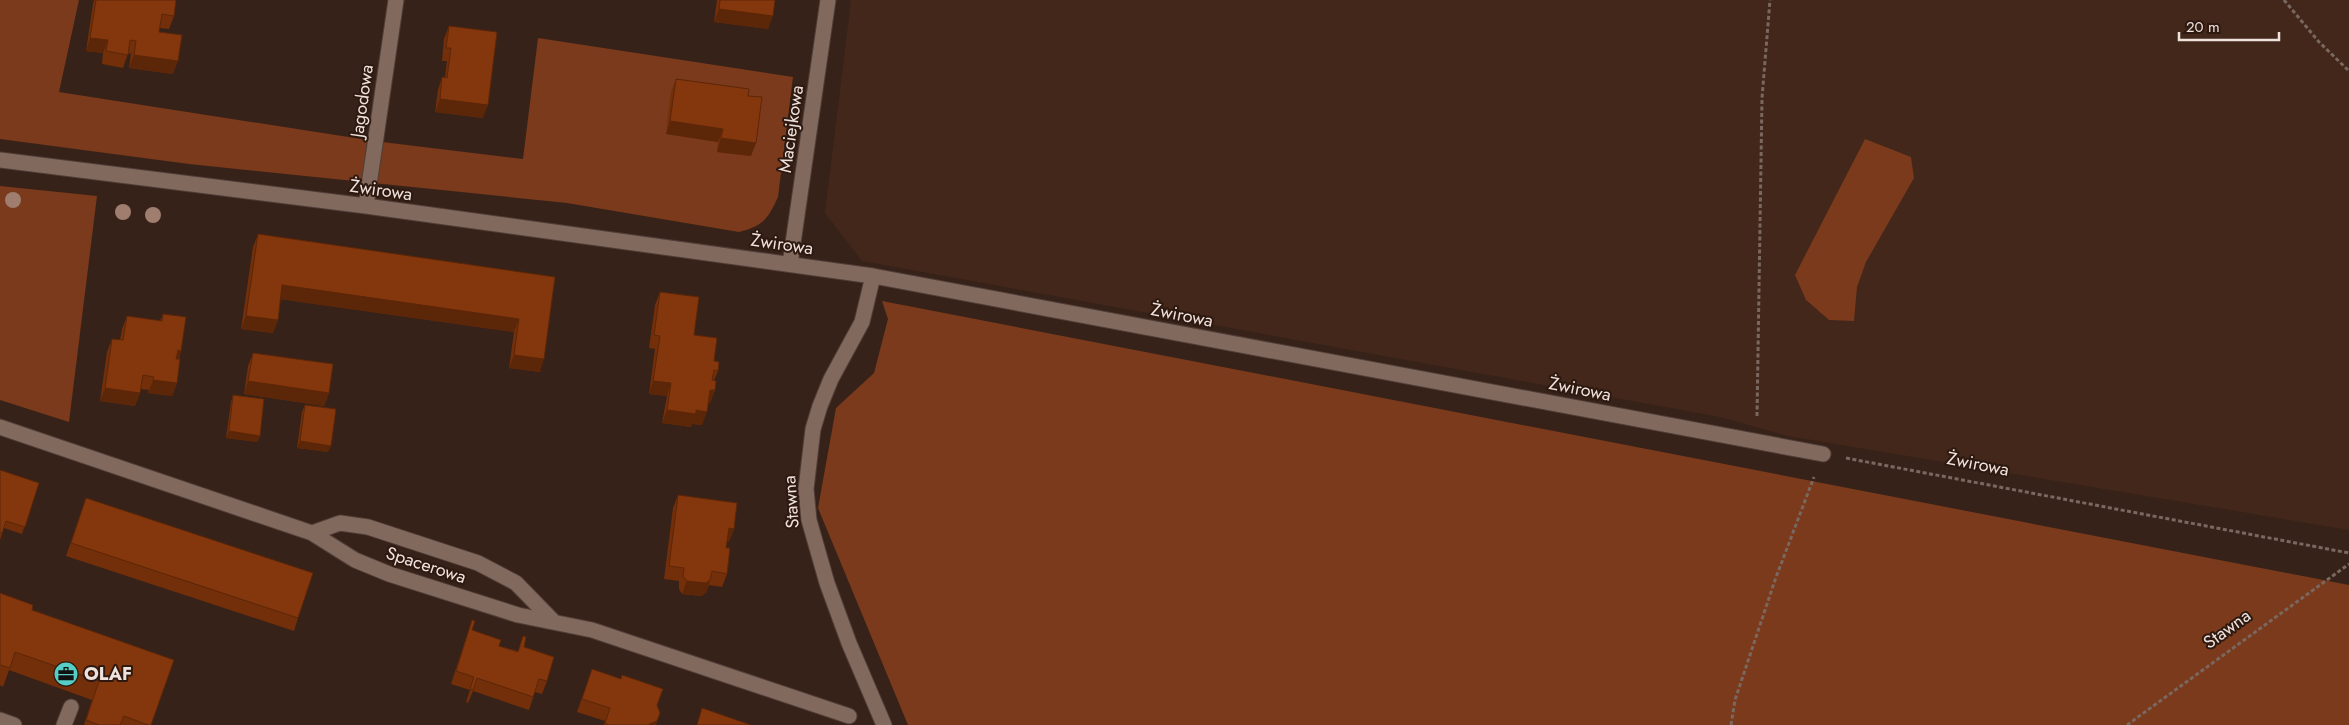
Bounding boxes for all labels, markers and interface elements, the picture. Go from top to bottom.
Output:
scale bar [2179,10,2279,42]
text: 20 m [2186,16,2220,38]
street label: Jagodowa [344,63,380,141]
street label: Maciejkowa [772,83,810,175]
street label: Żwirowa [348,173,414,207]
street label: Żwirowa [749,227,815,261]
street label: Żwirowa [1149,296,1215,334]
street label: Żwirowa [1547,370,1613,408]
street label: Żwirowa [1945,445,2011,483]
street label: Stawna [776,475,806,529]
street label: Spacerowa [383,540,469,590]
street label: Stawna [2198,603,2256,655]
office icon: OLAF [53,661,79,687]
place label: OLAF [84,661,132,687]

